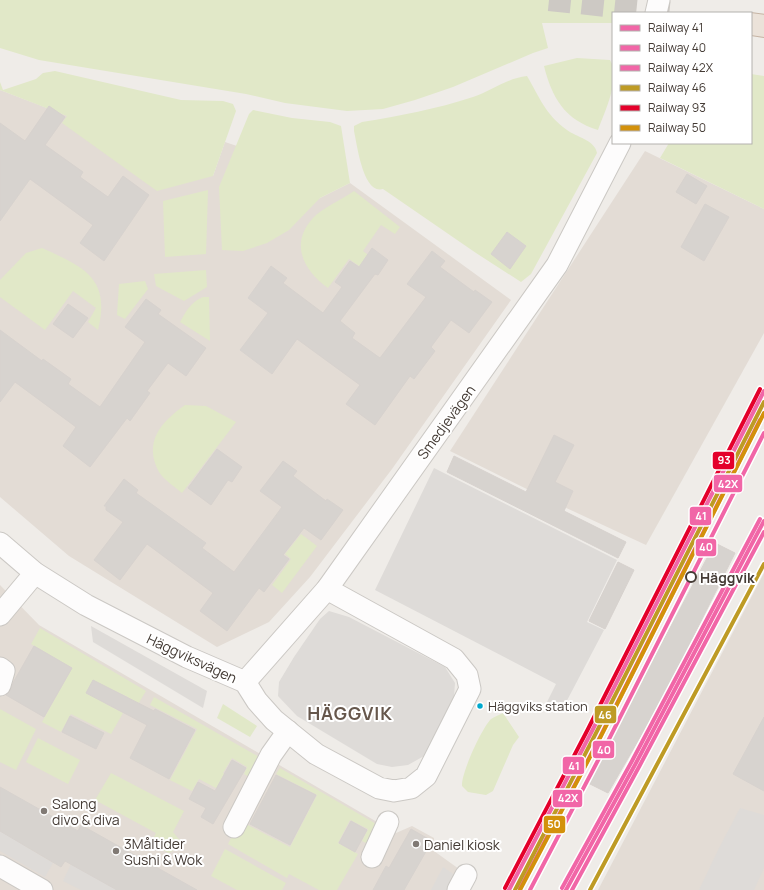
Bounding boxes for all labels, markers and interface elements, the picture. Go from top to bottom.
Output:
legend [612,12,752,144]
text: Railway 41 [648,19,703,36]
text: Railway 40 [648,39,706,56]
text: Railway 42X [648,59,714,76]
text: Railway 46 [648,79,706,96]
text: Railway 93 [648,99,706,116]
text: Railway 50 [648,119,706,136]
street label: Smedjevägen [413,381,479,463]
line badge: 93 [712,451,735,470]
text: 93 [717,452,731,467]
line badge: 42X [713,474,743,493]
text: 42X [718,476,739,491]
line badge: 41 [689,506,712,526]
text: 41 [695,508,707,523]
line badge: 40 [695,538,717,557]
text: 40 [699,539,713,554]
place label: Häggvik [700,568,755,587]
marker: Häggvik [685,571,697,583]
street label: Häggviksvägen [144,629,240,687]
place label: Häggviks station [488,697,588,715]
district label: HÄGGVIK [307,701,393,725]
marker: Häggviks station [475,701,485,711]
line badge: 46 [594,705,617,724]
text: 46 [598,707,612,722]
line badge: 40 [592,740,615,759]
text: 40 [597,742,611,757]
line badge: 41 [562,756,585,775]
text: 41 [568,758,580,773]
line badge: 42X [552,789,583,808]
text: 42X [558,790,579,805]
place label: Salong divo & diva [52,794,119,829]
marker: Salong divo & diva [39,806,49,816]
line badge: 50 [543,815,566,834]
text: 50 [547,816,561,831]
place label: 3Måltider Sushi & Wok [124,834,203,869]
place label: Daniel kiosk [424,835,501,854]
marker: Daniel kiosk [411,839,421,849]
marker: 3Måltider Sushi & Wok [111,846,121,856]

